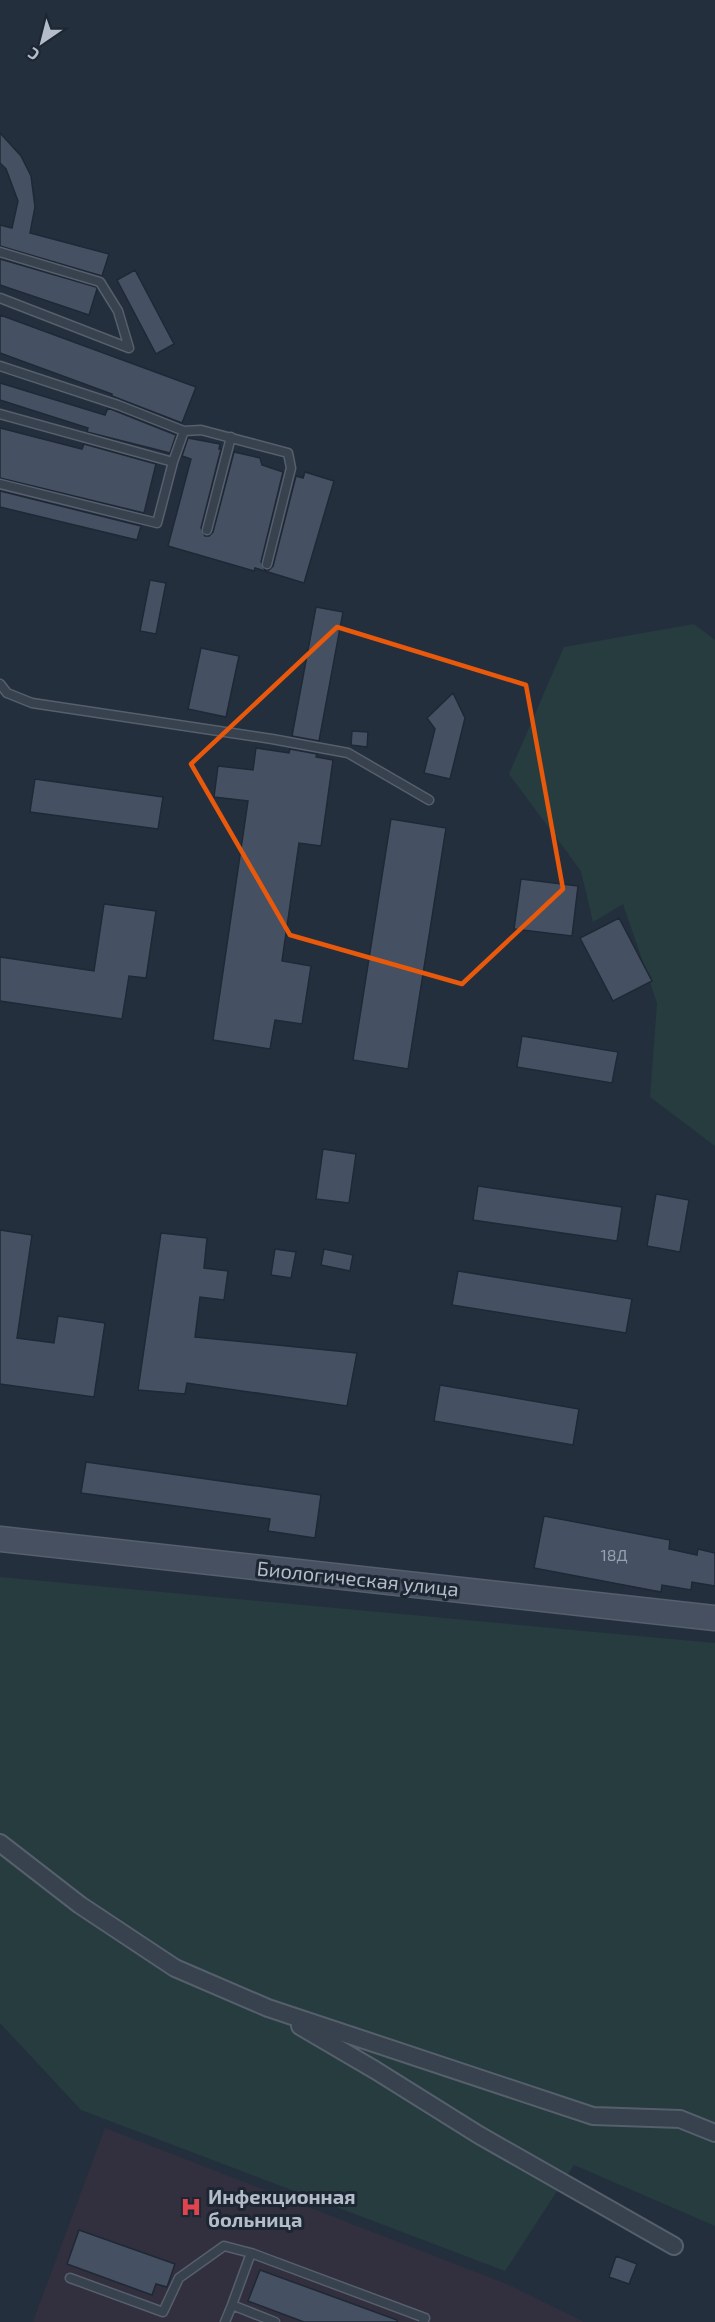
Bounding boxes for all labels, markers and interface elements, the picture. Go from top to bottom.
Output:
north arrow [12,12,72,72]
text: С [24,44,42,65]
house number: 18Д [600,1545,628,1564]
street label: Биологическая улица [256,1555,460,1602]
place label: Инфекционная больница [208,2184,355,2231]
hospital icon: Инфекционная больница [179,2195,203,2219]

